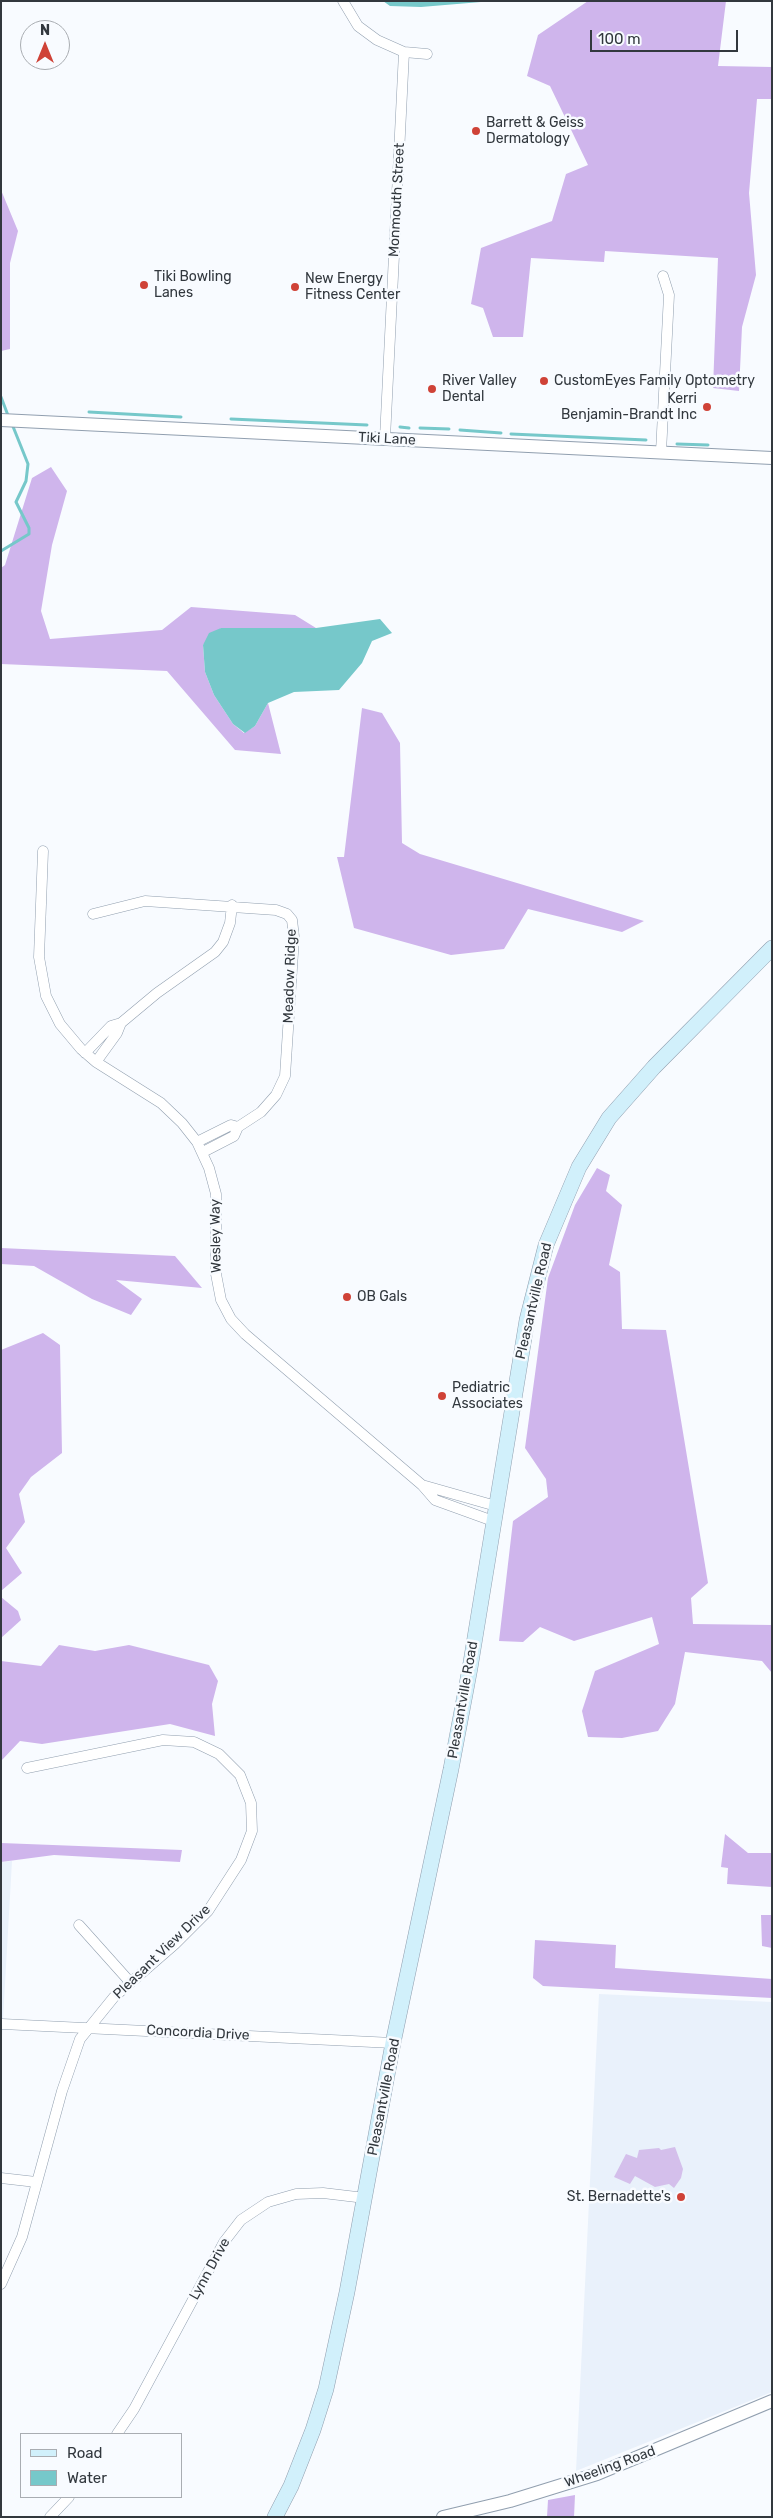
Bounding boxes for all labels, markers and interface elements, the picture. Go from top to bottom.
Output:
north arrow [20,20,70,70]
scale bar [593,20,740,52]
text: N [40,22,50,39]
text: 100 m [598,30,640,48]
place label: Barrett & Geiss Dermatology [486,115,584,148]
marker: Barrett & Geiss Dermatology [470,125,482,137]
street label: Monmouth Street [386,142,408,258]
place label: Tiki Bowling Lanes [154,269,232,302]
place label: New Energy Fitness Center [305,271,400,304]
marker: Tiki Bowling Lanes [138,279,150,291]
marker: New Energy Fitness Center [289,281,301,293]
place label: River Valley Dental [442,373,517,406]
place label: CustomEyes Family Optometry [554,373,755,389]
marker: CustomEyes Family Optometry [538,375,550,387]
marker: River Valley Dental [426,383,438,395]
place label: Kerri Benjamin-Brandt Inc [561,391,697,424]
marker: Kerri Benjamin-Brandt Inc [701,401,713,413]
street label: Tiki Lane [358,429,416,449]
street label: Meadow Ridge [280,928,300,1024]
street label: Wesley Way [207,1199,225,1273]
street label: Pleasantville Road [512,1241,556,1361]
place label: OB Gals [357,1289,407,1305]
marker: OB Gals [341,1291,353,1303]
place label: Pediatric Associates [452,1380,523,1412]
marker: Pediatric Associates [436,1390,448,1402]
street label: Pleasantville Road [444,1640,482,1760]
street label: Pleasant View Drive [110,1901,214,2003]
street label: Concordia Drive [146,2022,250,2044]
street label: Pleasantville Road [364,2037,404,2157]
place label: St. Bernadette's [567,2189,671,2205]
marker: St. Bernadette's [675,2191,687,2203]
street label: Lynn Drive [186,2235,234,2303]
legend [20,2433,182,2498]
street label: Wheeling Road [562,2443,658,2491]
text: Road [67,2444,103,2462]
text: Water [67,2469,107,2487]

